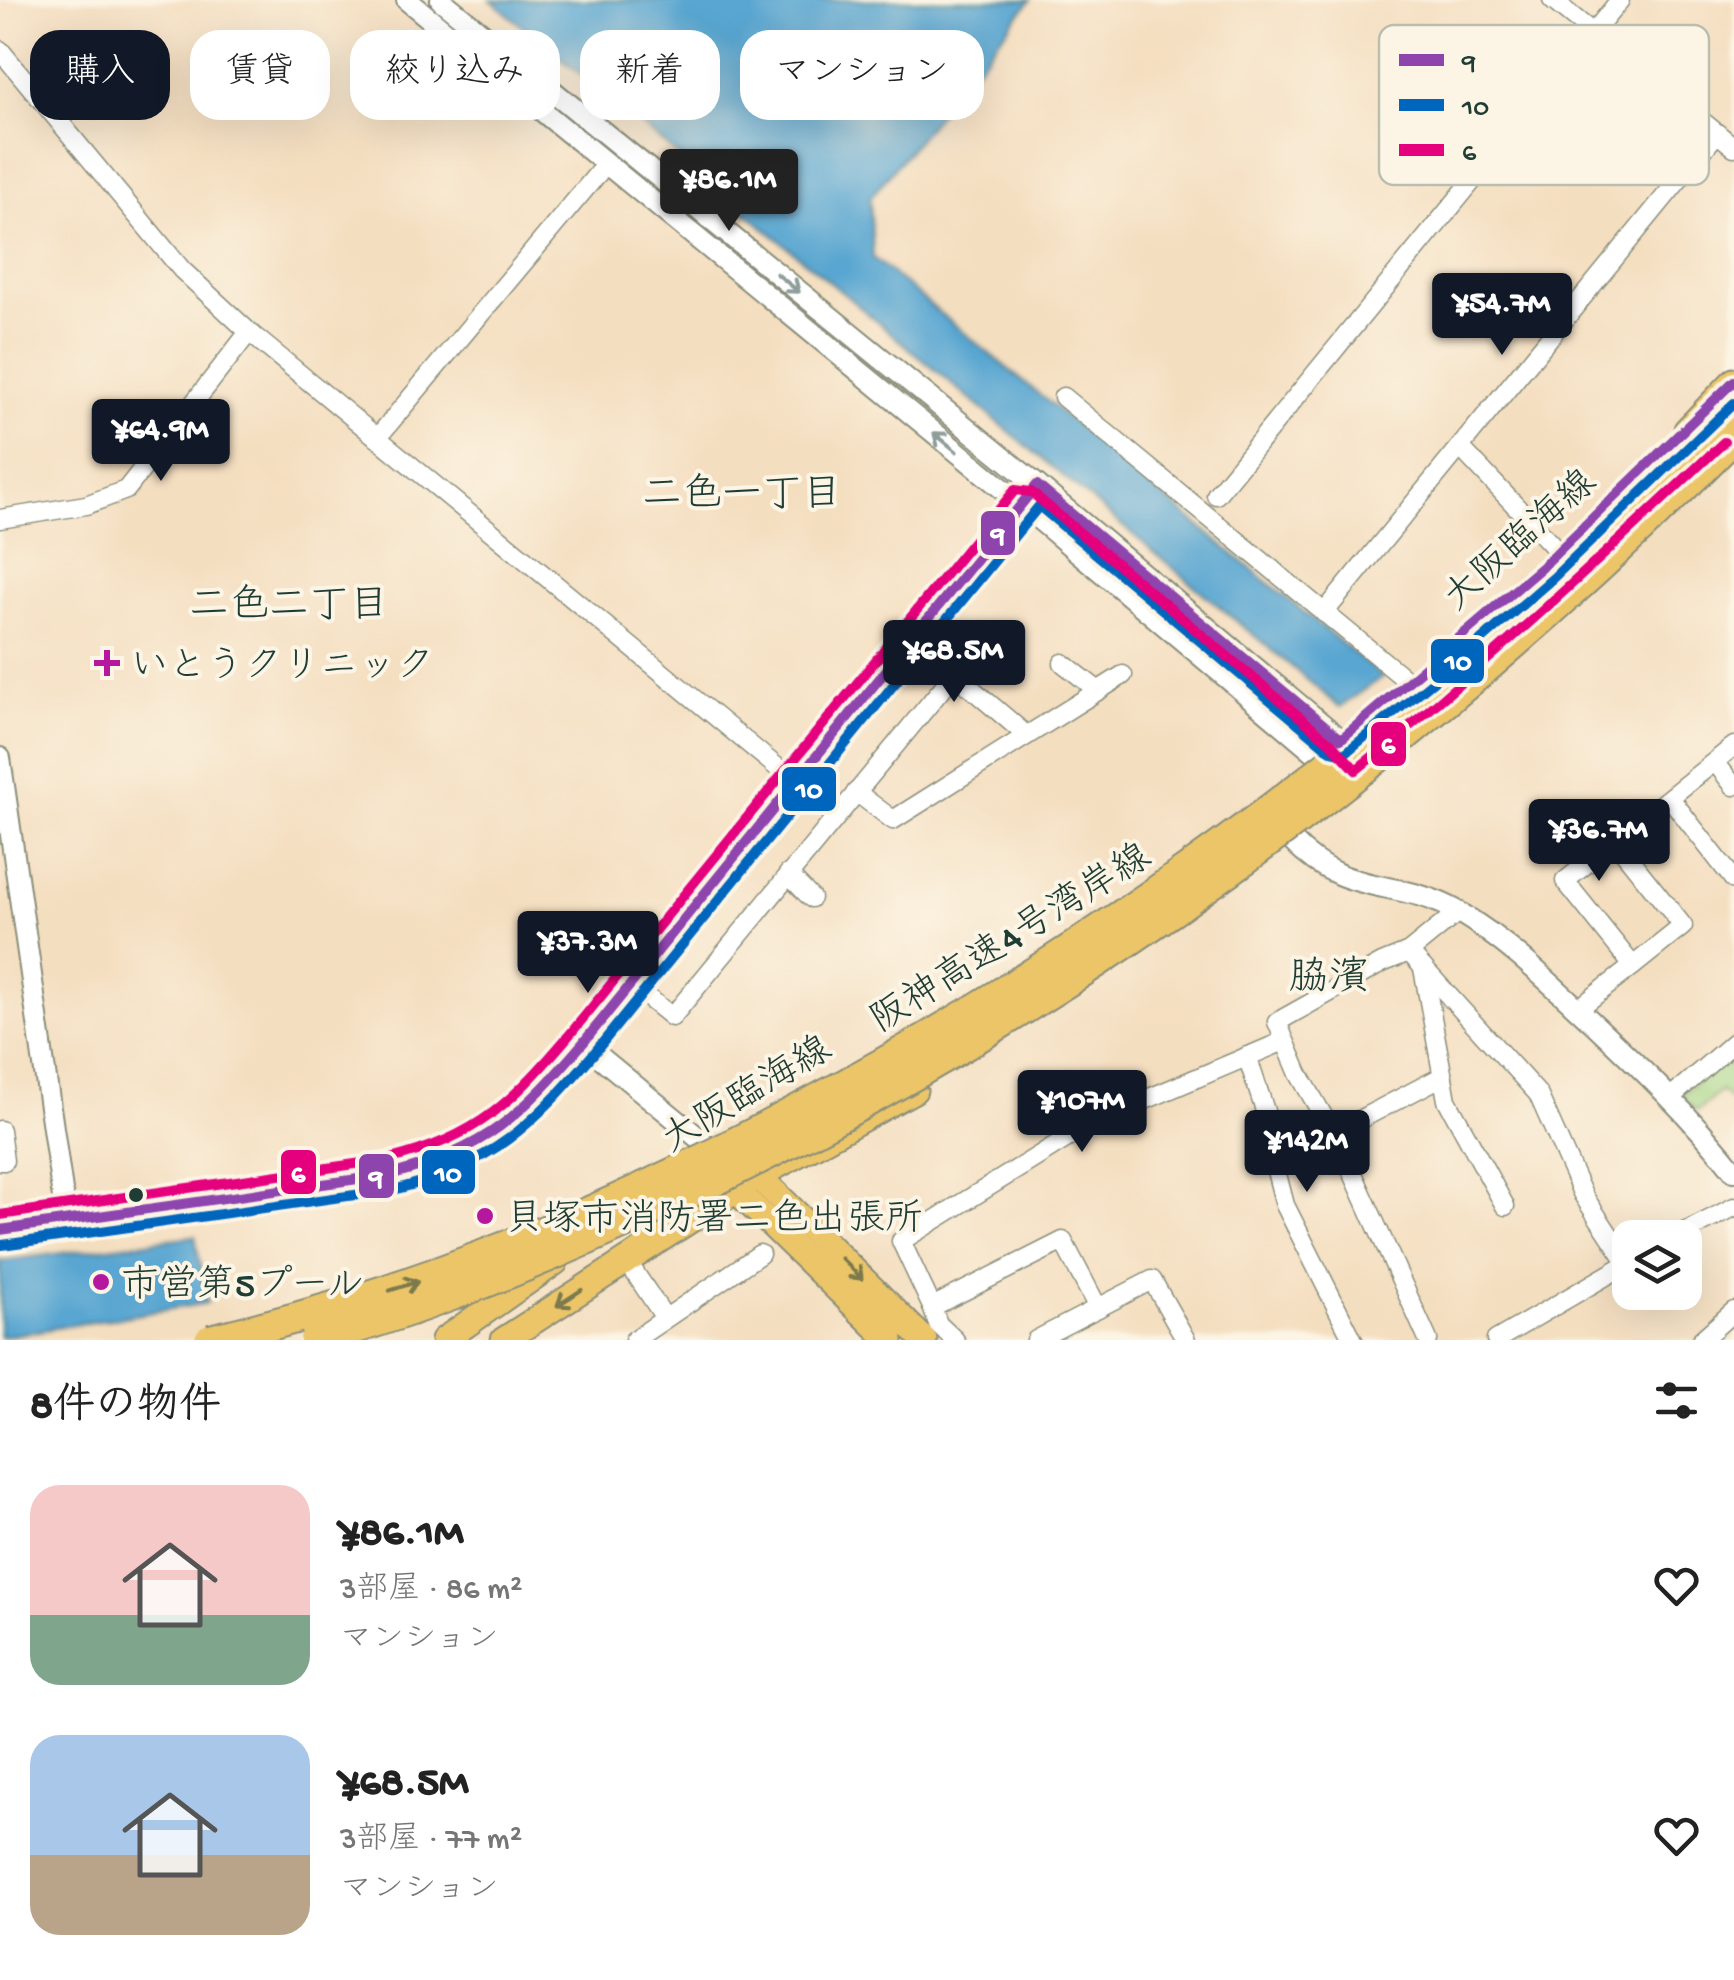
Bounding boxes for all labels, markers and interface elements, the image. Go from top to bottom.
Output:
legend [1379,25,1709,185]
chip: 購入 [30,30,170,120]
chip: 賃貸 [190,30,330,120]
chip: 絞り込み [350,30,560,120]
chip: 新着 [580,30,720,120]
chip: マンション [740,30,984,120]
text: 9 [1461,48,1476,81]
text: 10 [1461,93,1489,126]
text: 6 [1462,138,1477,171]
pin: ¥86.1M [648,149,810,234]
text: ¥86.1M [682,162,776,200]
one-way arrow [775,272,801,294]
pin: ¥54.7M [1421,273,1583,358]
text: ¥54.7M [1454,286,1550,324]
pin: ¥64.9M [80,399,242,484]
text: ¥64.9M [114,412,208,450]
one-way arrow [933,431,959,453]
street label: 大阪臨海線 [1435,461,1607,622]
district label: 二色一丁目 [642,472,842,521]
line badge: 9 [979,509,1017,557]
text: 9 [989,521,1005,554]
district label: 二色二丁目 [189,583,389,632]
pin: ¥68.5M [873,620,1035,705]
text: ¥68.5M [905,633,1003,671]
line badge: 10 [1429,637,1486,685]
place label: いとうクリニック [130,647,434,691]
text: 10 [1443,648,1472,681]
marker: いとうクリニック [94,650,120,676]
line badge: 6 [1369,720,1408,768]
text: 6 [1381,731,1396,764]
line badge: 10 [780,765,838,813]
text: 10 [794,776,823,809]
pin: ¥36.7M [1518,799,1680,884]
text: ¥36.7M [1551,812,1647,850]
street label: 阪神高速4号湾岸線 [863,835,1160,1045]
pin: ¥37.3M [507,911,669,996]
text: ¥37.3M [540,924,636,962]
district label: 脇濱 [1289,955,1369,1004]
street label: 大阪臨海線 [654,1028,841,1165]
pin: ¥107M [1012,1070,1152,1155]
text: ¥107M [1040,1083,1124,1121]
pin: ¥142M [1237,1110,1377,1195]
text: ¥142M [1267,1123,1347,1161]
line badge: 6 [279,1148,318,1196]
line badge: 10 [420,1148,477,1196]
line badge: 9 [357,1152,396,1200]
text: 6 [291,1160,306,1193]
text: 10 [433,1160,462,1193]
text: 9 [367,1164,383,1197]
unlabelled marker [126,1185,146,1205]
place label: 貝塚市消防署二色出張所 [505,1198,923,1244]
marker: 貝塚市消防署二色出張所 [474,1205,496,1227]
map controls [1612,1220,1702,1310]
button: layers [1612,1220,1702,1310]
one-way arrow [840,1256,864,1280]
place label: 市営第5プール [121,1264,364,1310]
marker: 市営第5プール [90,1271,112,1293]
one-way arrow [388,1275,420,1293]
one-way arrow [555,1288,584,1309]
icon: filters [1649,1373,1704,1428]
text: 8件の物件 [30,1384,221,1433]
text: ¥86.1M [340,1511,463,1560]
icon: home [110,1525,230,1645]
icon: heart [1649,1558,1704,1613]
text: 3部屋 · 86 m² [340,1572,523,1610]
text: マンション [340,1622,499,1660]
text: ¥68.5M [340,1761,468,1810]
icon: home [110,1775,230,1895]
icon: heart [1649,1808,1704,1863]
text: 3部屋 · 77 m² [340,1822,522,1860]
text: マンション [340,1872,499,1910]

